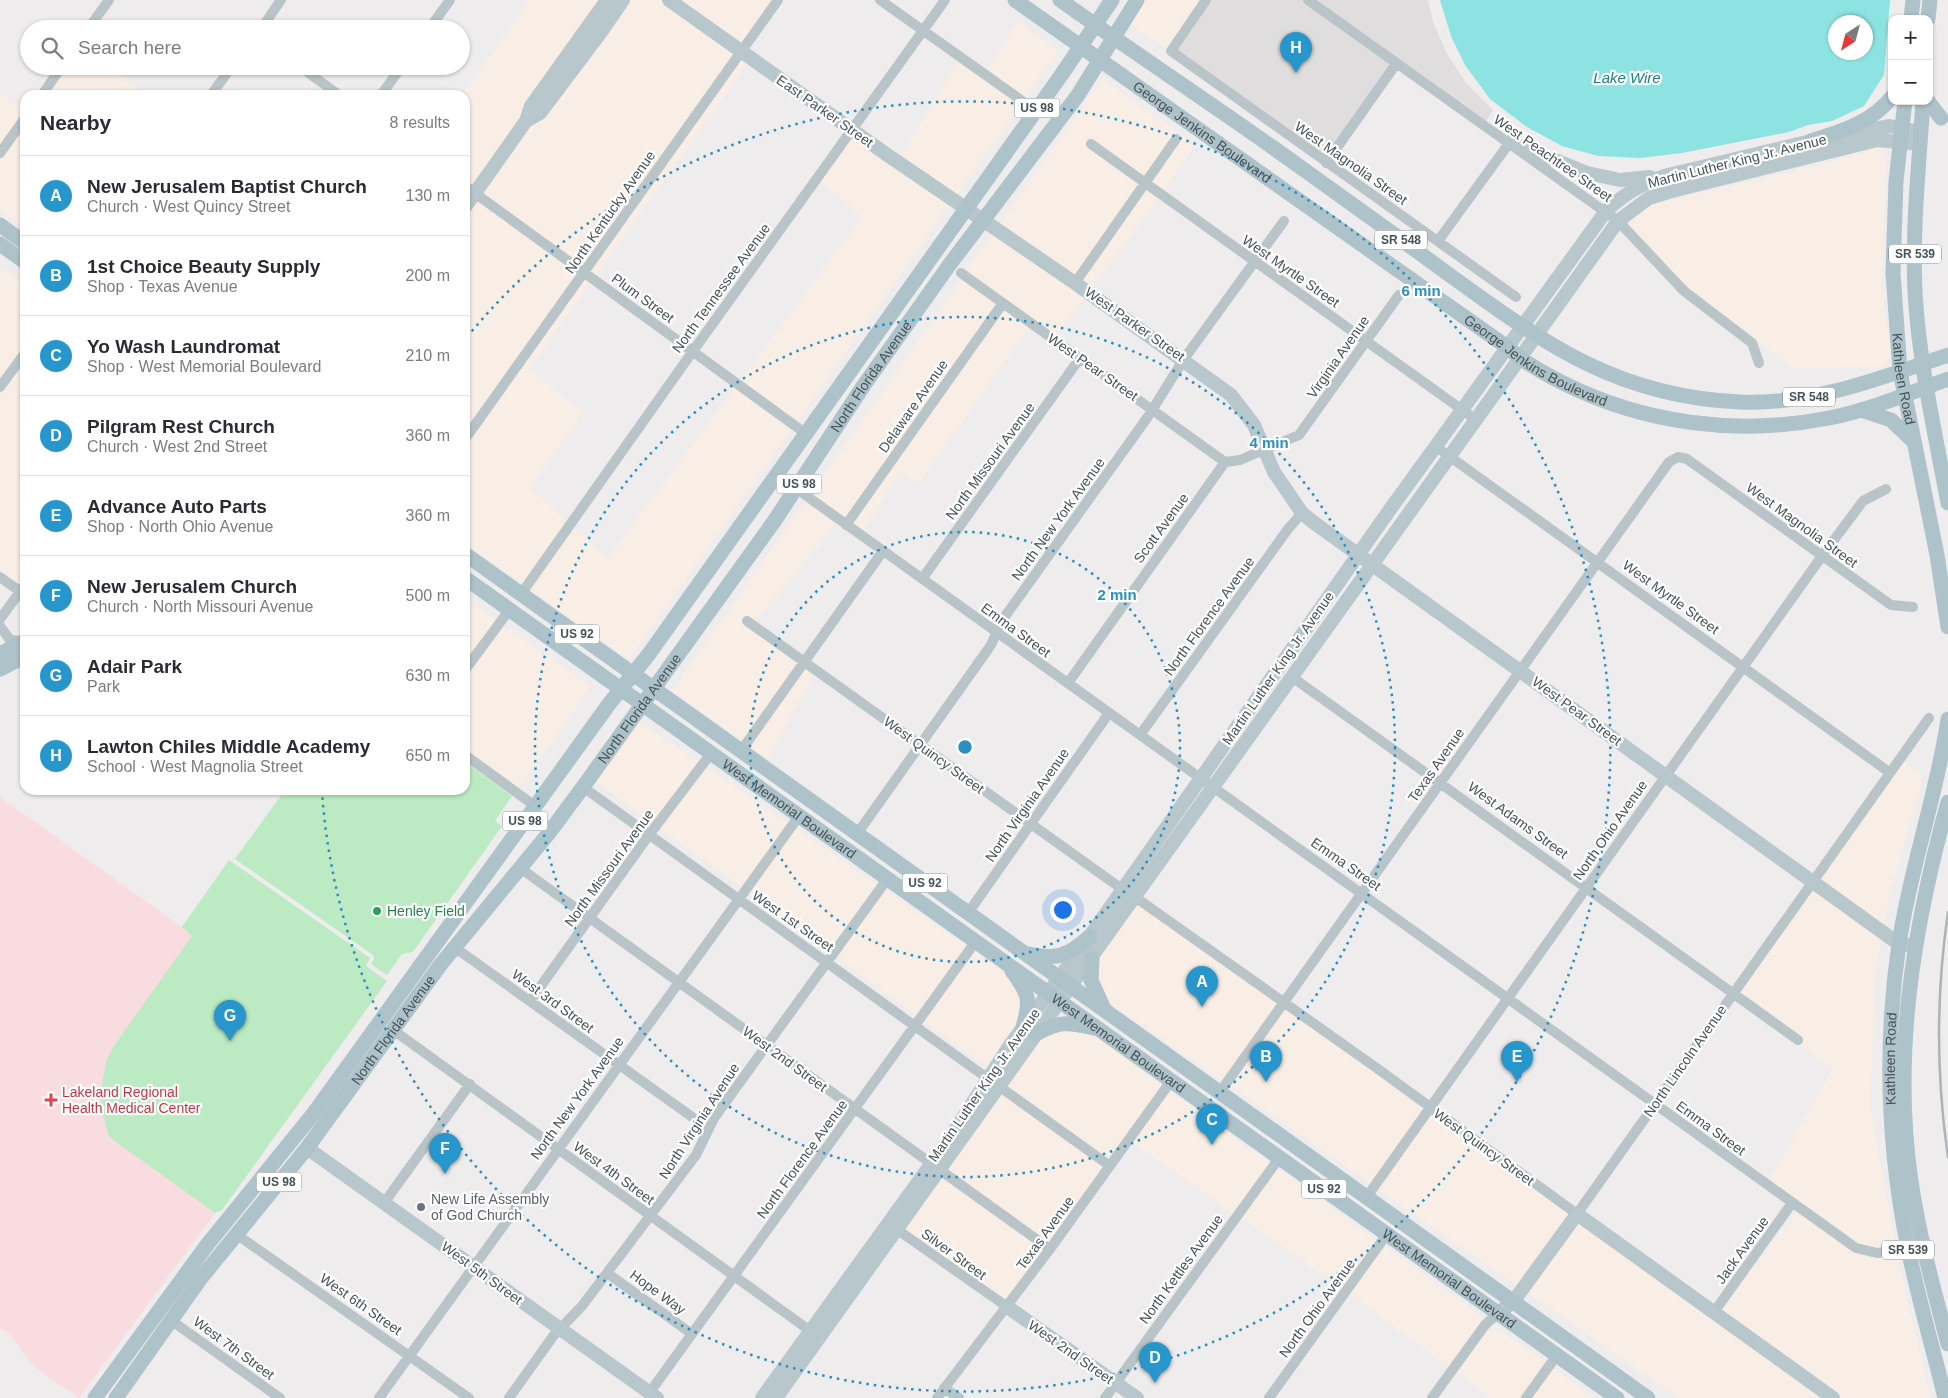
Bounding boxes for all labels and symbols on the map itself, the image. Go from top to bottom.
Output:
north arrow [1828,15,1873,60]
pin: H [1280,32,1312,73]
water label: Lake Wire [1593,69,1661,86]
street label: East Parker Street [774,72,877,150]
street label: George Jenkins Boulevard [1130,78,1274,186]
road number: US 98 [1014,99,1060,118]
street label: West Peachtree Street [1491,111,1615,205]
street label: West Magnolia Street [1292,118,1410,208]
street label: Martin Luther King Jr. Avenue [1646,131,1828,191]
street label: North Kentucky Avenue [562,147,659,276]
street label: North Tennessee Avenue [669,220,773,356]
road number: SR 548 [1375,230,1427,250]
street label: West Myrtle Street [1239,231,1343,311]
road number: SR 539 [1889,244,1941,264]
street label: Plum Street [609,270,677,326]
text: 6 min [1401,282,1441,299]
street label: West Parker Street [1082,284,1188,364]
street label: George Jenkins Boulevard [1461,311,1610,409]
street label: Virginia Avenue [1304,313,1372,401]
street label: North Florida Avenue [827,318,915,435]
street label: West Pear Street [1045,330,1141,404]
street label: Kathleen Road [1889,332,1919,426]
street label: Delaware Avenue [875,356,951,455]
road number: SR 548 [1783,388,1835,407]
street label: North Missouri Avenue [942,399,1038,523]
text: 4 min [1249,434,1289,451]
street label: North New York Avenue [1008,454,1108,583]
road number: US 98 [776,474,822,494]
street label: West Magnolia Street [1743,479,1861,571]
street label: Scott Avenue [1130,490,1192,566]
street label: North Florence Avenue [1161,553,1258,679]
street label: West Myrtle Street [1620,557,1722,637]
text: 2 min [1097,586,1137,603]
street label: Martin Luther King Jr. Avenue [1219,588,1337,748]
street label: Emma Street [978,600,1054,661]
road number: US 92 [554,624,600,644]
street label: North Florida Avenue [595,650,684,767]
street label: West Pear Street [1529,673,1625,749]
street label: West Quincy Street [881,713,987,797]
street label: Texas Avenue [1405,725,1468,805]
centre of rings [956,738,974,756]
street label: North Virginia Avenue [982,745,1072,865]
street label: West Memorial Boulevard [719,756,859,862]
street label: North Ohio Avenue [1570,777,1651,883]
street label: West Adams Street [1465,778,1571,862]
street label: North Missouri Avenue [561,806,657,930]
road number: US 98 [502,811,548,830]
street label: Emma Street [1308,834,1384,894]
road number: US 92 [902,874,948,892]
street label: West 1st Street [749,887,837,955]
your location [1050,897,1076,923]
place label: Henley Field [387,903,465,919]
marker: Henley Field [371,905,383,917]
street label: West 3rd Street [509,966,597,1036]
pin: A [1186,966,1218,1007]
street label: North Florida Avenue [348,972,438,1088]
street label: West Memorial Boulevard [1048,990,1188,1096]
pin: G [214,1000,246,1041]
street label: North Lincoln Avenue [1640,1002,1730,1120]
street label: Martin Luther King Jr. Avenue [925,1005,1043,1165]
street label: Kathleen Road [1882,1012,1900,1105]
street label: West 2nd Street [740,1023,830,1095]
street label: North New York Avenue [527,1033,627,1162]
pin: B [1250,1041,1282,1082]
pin: E [1501,1041,1533,1082]
street label: North Virginia Avenue [656,1060,743,1182]
place label: Lakeland Regional Health Medical Center [62,1084,201,1116]
marker: Lakeland Regional Health Medical Center [44,1093,58,1107]
street label: North Florence Avenue [754,1096,851,1222]
street label: Emma Street [1673,1098,1749,1159]
pin: C [1196,1104,1228,1145]
street label: West Quincy Street [1431,1105,1537,1189]
pin: F [429,1133,461,1174]
street label: West 4th Street [570,1138,658,1208]
road number: US 98 [256,1172,302,1192]
road number: US 92 [1302,1180,1346,1198]
place label: New Life Assembly of God Church [431,1191,549,1223]
street label: Texas Avenue [1013,1193,1077,1273]
marker: New Life Assembly of God Church [415,1201,427,1213]
street label: North Kettles Avenue [1136,1211,1226,1327]
street label: Jack Avenue [1712,1213,1772,1287]
street label: Silver Street [918,1225,990,1283]
street label: West Memorial Boulevard [1379,1226,1519,1331]
street label: West 5th Street [438,1238,526,1308]
road number: SR 539 [1882,1240,1934,1260]
street label: North Ohio Avenue [1276,1255,1358,1360]
street label: Hope Way [627,1266,689,1318]
street label: West 6th Street [317,1270,405,1338]
street label: West 7th Street [190,1313,278,1383]
street label: West 2nd Street [1025,1317,1117,1387]
pin: D [1139,1342,1171,1383]

